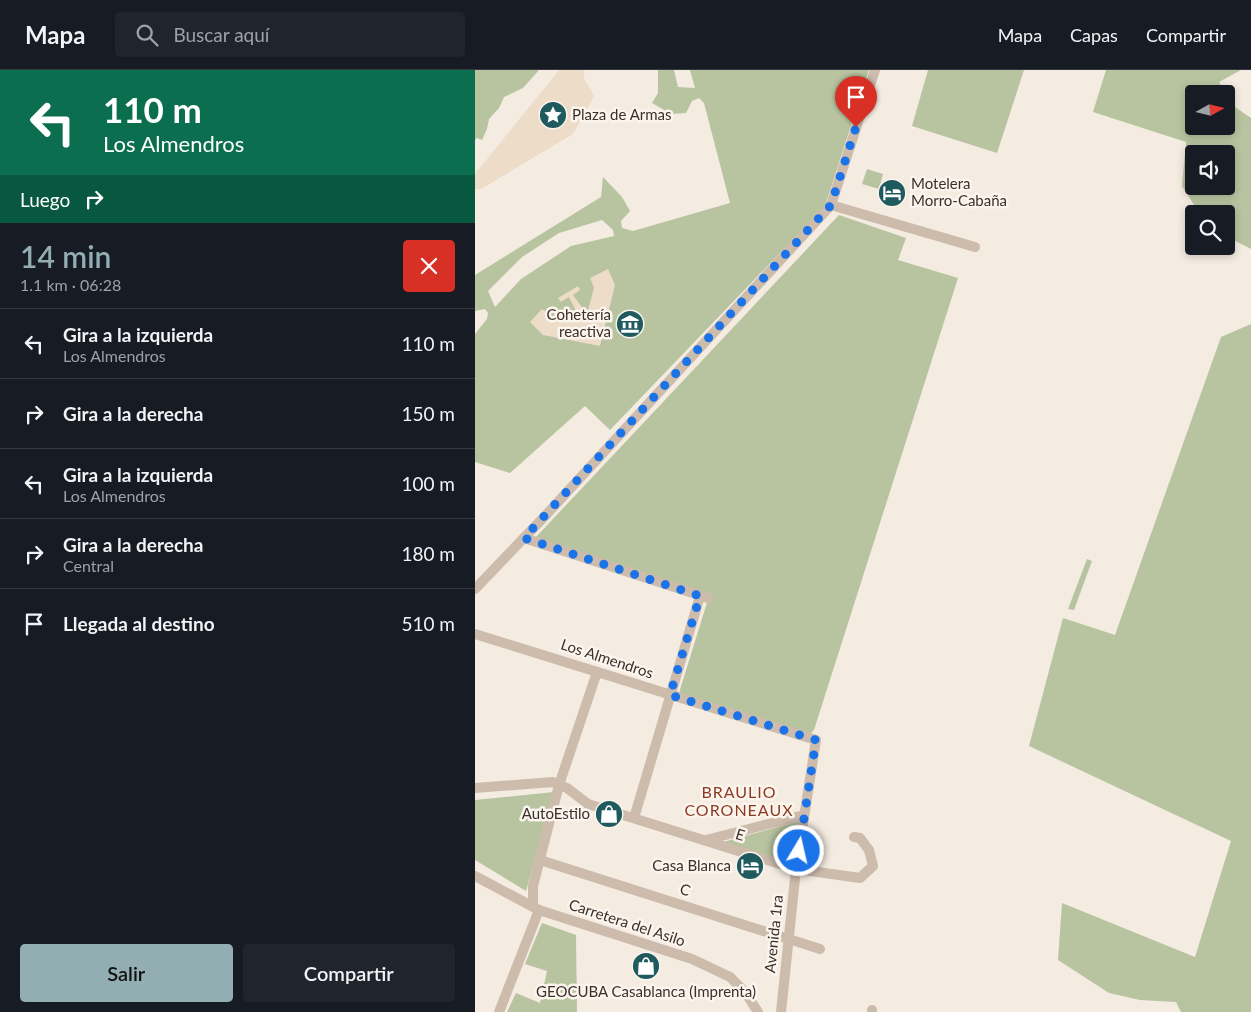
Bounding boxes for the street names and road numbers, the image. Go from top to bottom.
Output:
street label: Los Almendros [559,635,656,681]
street label: E [734,824,747,844]
street label: C [678,879,693,899]
street label: Avenida 1ra [760,894,786,974]
street label: Carretera del Asilo [567,895,688,949]

